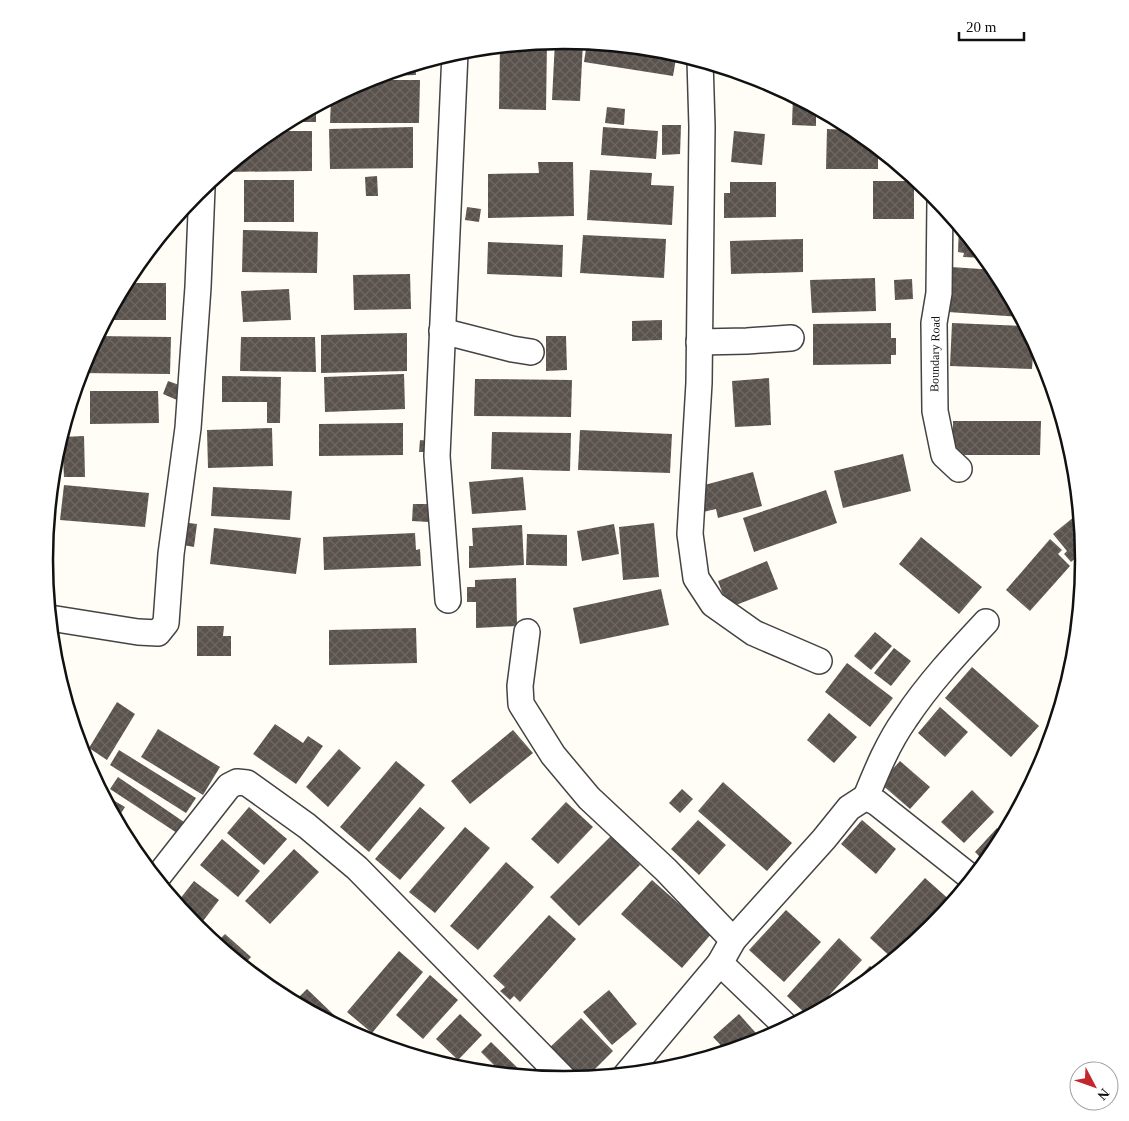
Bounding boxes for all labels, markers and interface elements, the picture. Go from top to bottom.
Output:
scale bar [959,10,1024,42]
text: 20 m [966,19,997,35]
street label: Boundary Road [927,316,943,392]
north arrow [1069,1061,1119,1111]
text: N [1094,1085,1112,1103]

